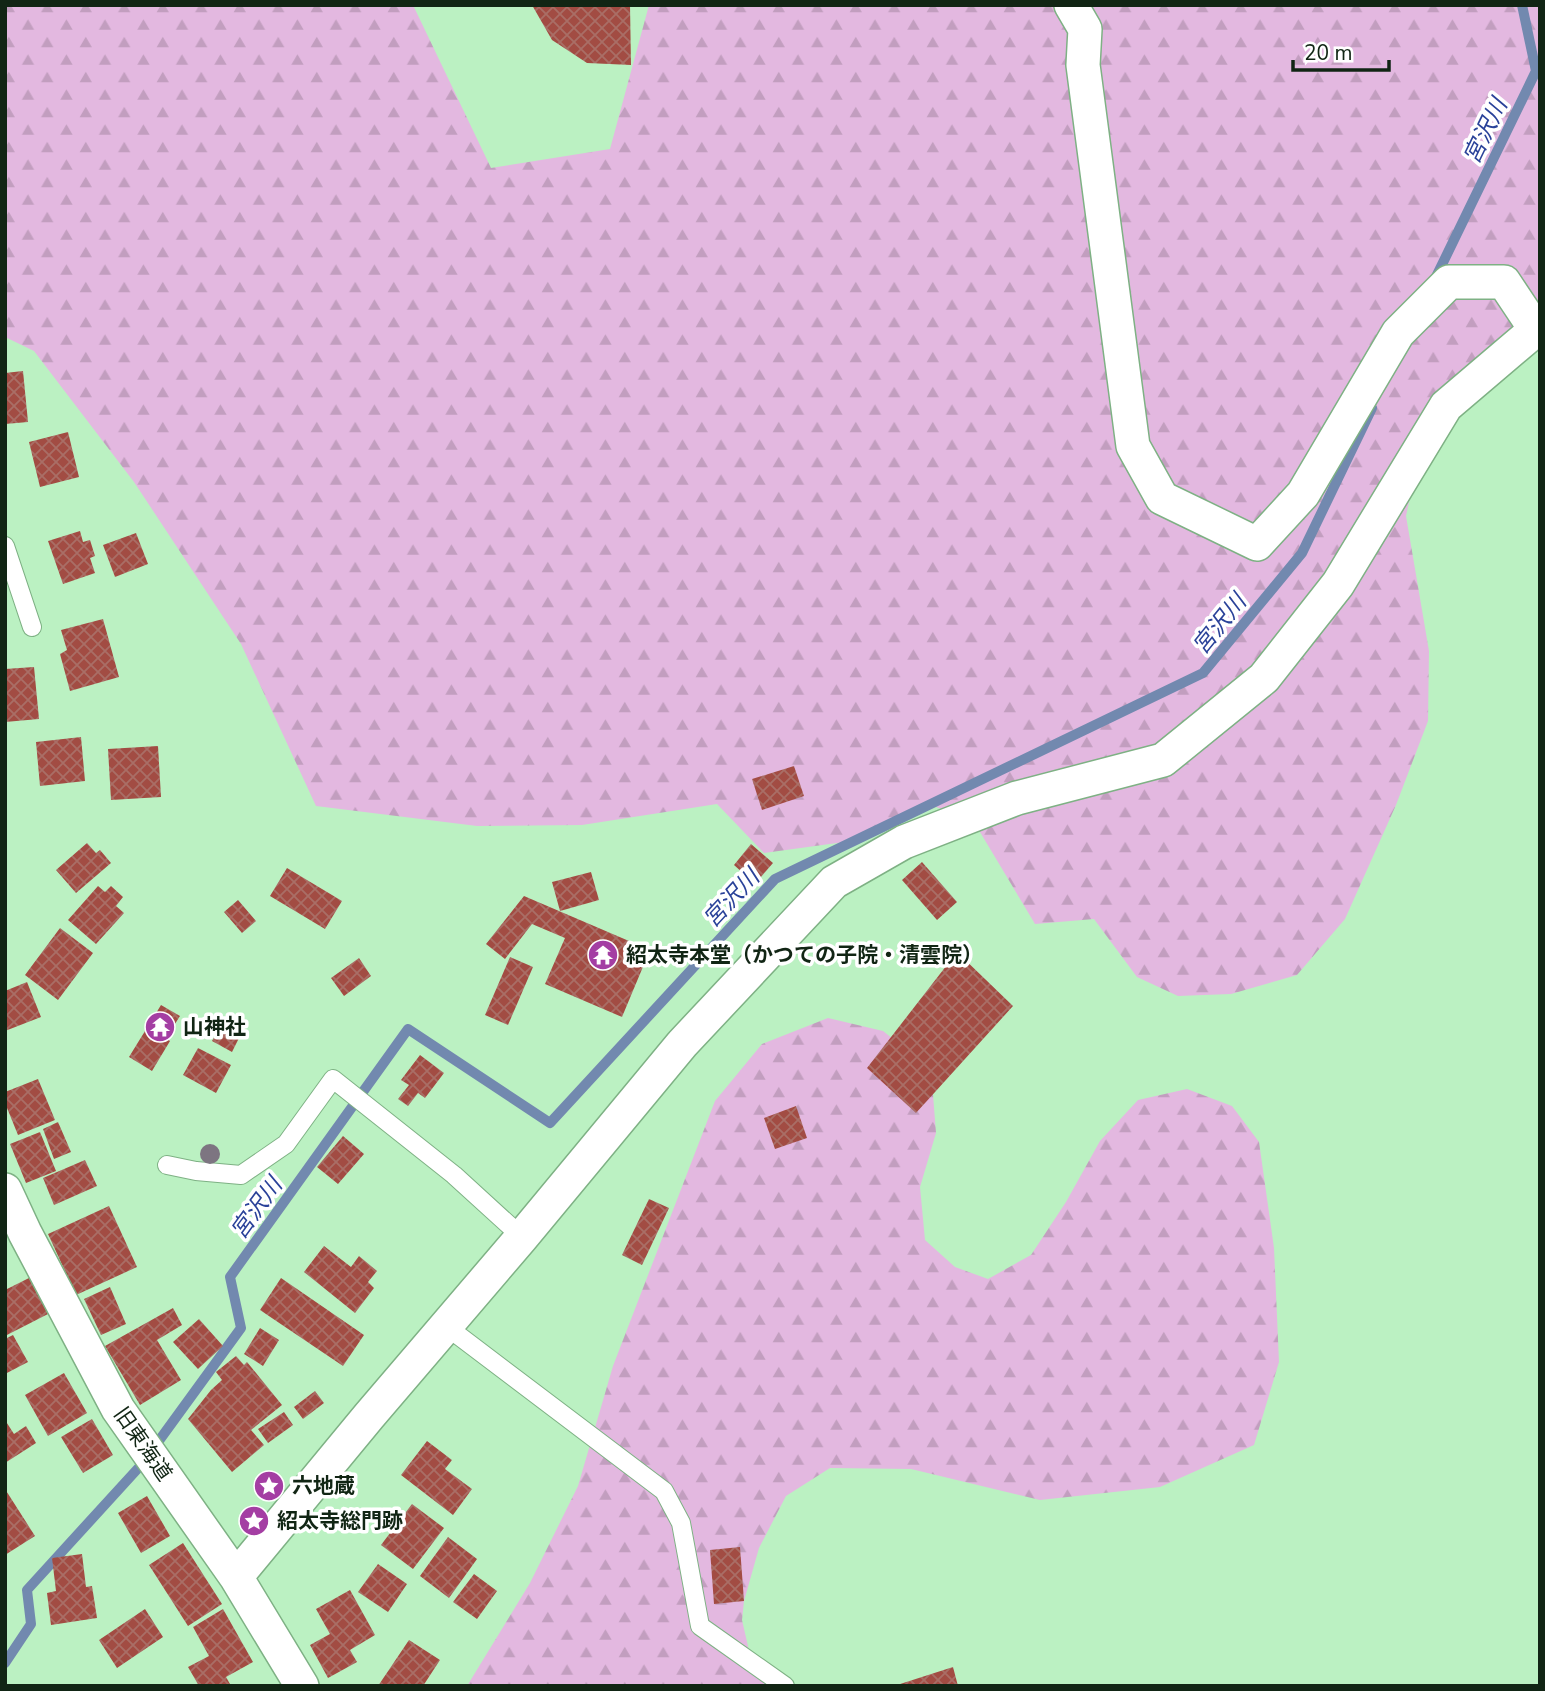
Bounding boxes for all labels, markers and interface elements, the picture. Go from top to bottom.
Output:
scale bar [1293,28,1389,72]
text: 20 m [1304,39,1353,67]
water label: 宮沢川 [1456,91,1516,169]
water label: 宮沢川 [1186,585,1255,661]
water label: 宮沢川 [697,860,768,934]
temple icon: 紹太寺本堂（かつての子院・清雲院） [586,938,620,972]
place label: 紹太寺本堂（かつての子院・清雲院） [626,941,983,969]
temple icon: 山神社 [143,1010,177,1044]
place label: 山神社 [183,1013,246,1041]
water label: 宮沢川 [224,1169,291,1245]
street label: 旧東海道 [107,1402,179,1486]
place icon: 六地蔵 [252,1469,286,1503]
place label: 六地蔵 [292,1472,355,1500]
place icon: 紹太寺総門跡 [237,1504,271,1538]
place label: 紹太寺総門跡 [277,1507,403,1535]

